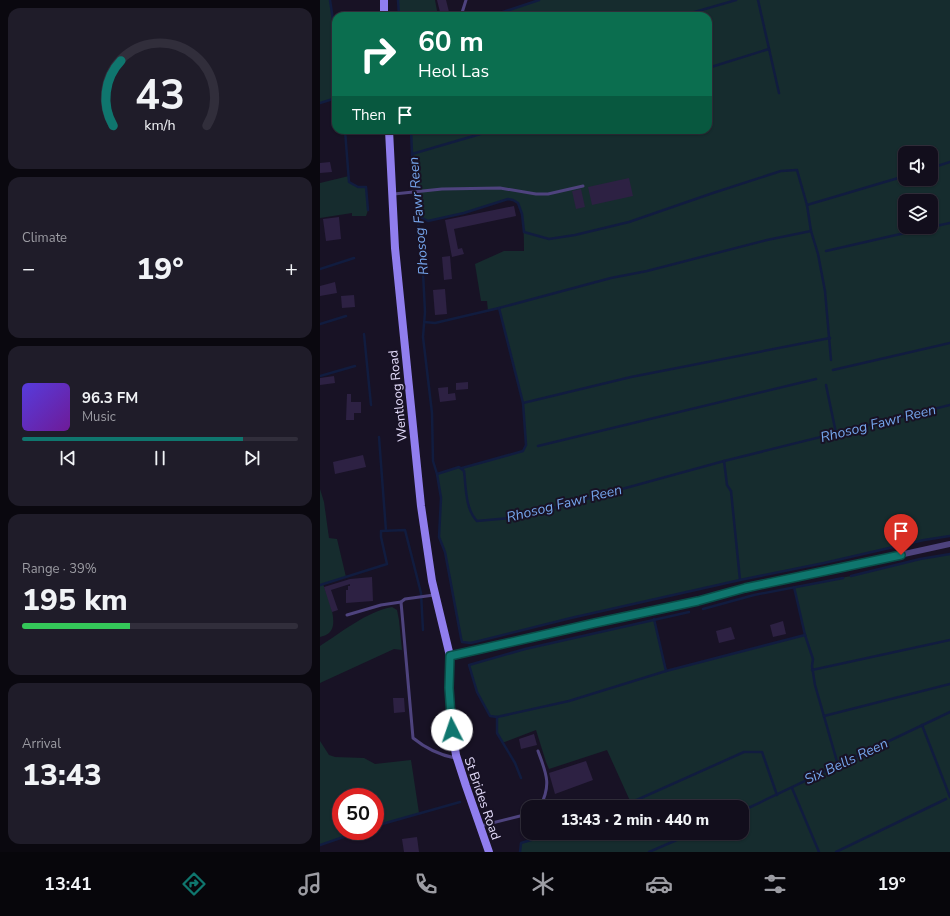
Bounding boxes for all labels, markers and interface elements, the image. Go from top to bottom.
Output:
text: 60 m [418,23,484,61]
icon: right [352,28,404,80]
text: Heol Las [418,59,489,83]
text: 43 [135,67,185,124]
icon: arrive [394,104,416,126]
text: Then [352,105,386,125]
text: km/h [144,116,176,135]
map controls [898,146,938,234]
button: sound [898,146,938,186]
water label: Rhosog Fawr Reen [404,156,433,276]
button: layers [898,194,938,234]
text: Climate [22,229,67,247]
text: 19° [136,249,184,290]
text: − [22,254,35,284]
text: + [285,254,298,284]
street label: Wentloog Road [384,349,412,443]
text: 96.3 FM [82,388,138,408]
water label: Rhosog Fawr Reen [818,400,938,447]
text: Music [82,408,116,426]
icon: previous [57,447,79,469]
icon: pause [149,447,171,469]
icon: next [241,447,263,469]
water label: Rhosog Fawr Reen [504,480,624,527]
pin [884,514,918,555]
icon: arrive [890,520,912,542]
text: Range · 39% [22,560,97,578]
text: 195 km [22,580,128,621]
position arrow [431,709,473,751]
water label: Six Bells Reen [801,734,891,789]
text: Arrival [22,735,61,753]
street label: St Brides Road [459,754,505,842]
text: 13:43 [22,755,102,796]
speed limit sign: 50 [332,788,384,840]
text: 13:43 · 2 min · 440 m [561,810,709,830]
icon: directions [180,870,208,898]
icon: music [296,870,324,898]
icon: phone [412,870,440,898]
icon: climate [529,870,557,898]
icon: car [645,870,673,898]
icon: filters [761,870,789,898]
text: 13:41 [44,872,92,896]
text: 19° [877,872,906,896]

